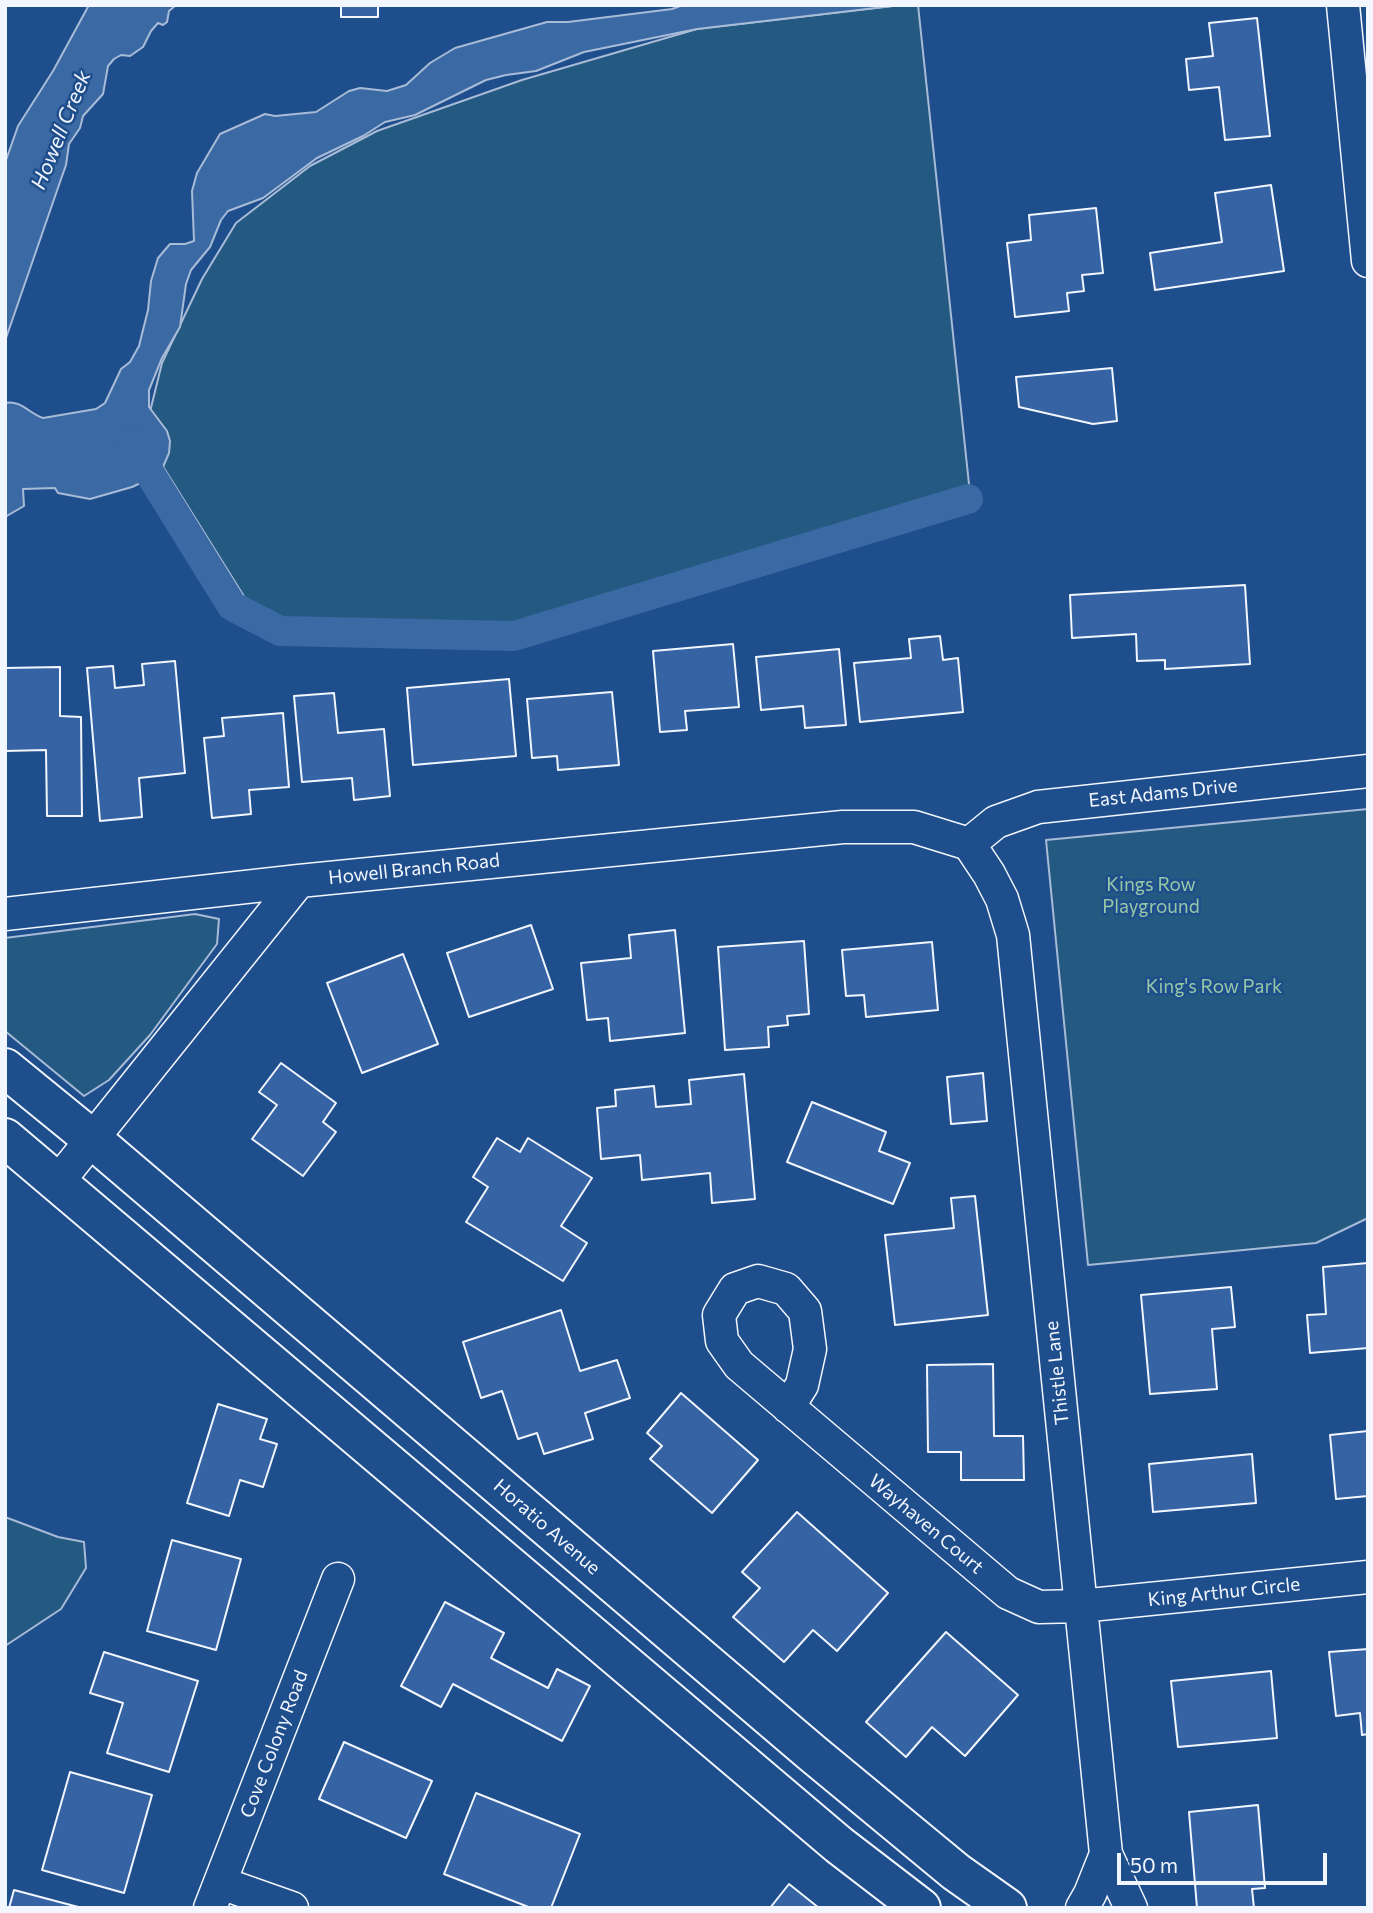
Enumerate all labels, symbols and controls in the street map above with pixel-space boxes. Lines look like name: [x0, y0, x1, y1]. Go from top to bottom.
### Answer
water label: Howell Creek: [26, 67, 96, 193]
street label: East Adams Drive: [1087, 774, 1239, 812]
street label: Howell Branch Road: [327, 849, 501, 889]
park label: Kings Row Playground: [1102, 874, 1200, 918]
park label: King's Row Park: [1146, 976, 1282, 998]
street label: Thistle Lane: [1040, 1320, 1074, 1426]
street label: Wayhaven Court: [864, 1469, 988, 1579]
street label: Horatio Avenue: [489, 1474, 605, 1580]
street label: King Arthur Circle: [1147, 1573, 1301, 1611]
street label: Cove Colony Road: [235, 1667, 313, 1821]
scale bar: [1121, 1840, 1331, 1884]
text: 50 m: [1130, 1852, 1178, 1877]

